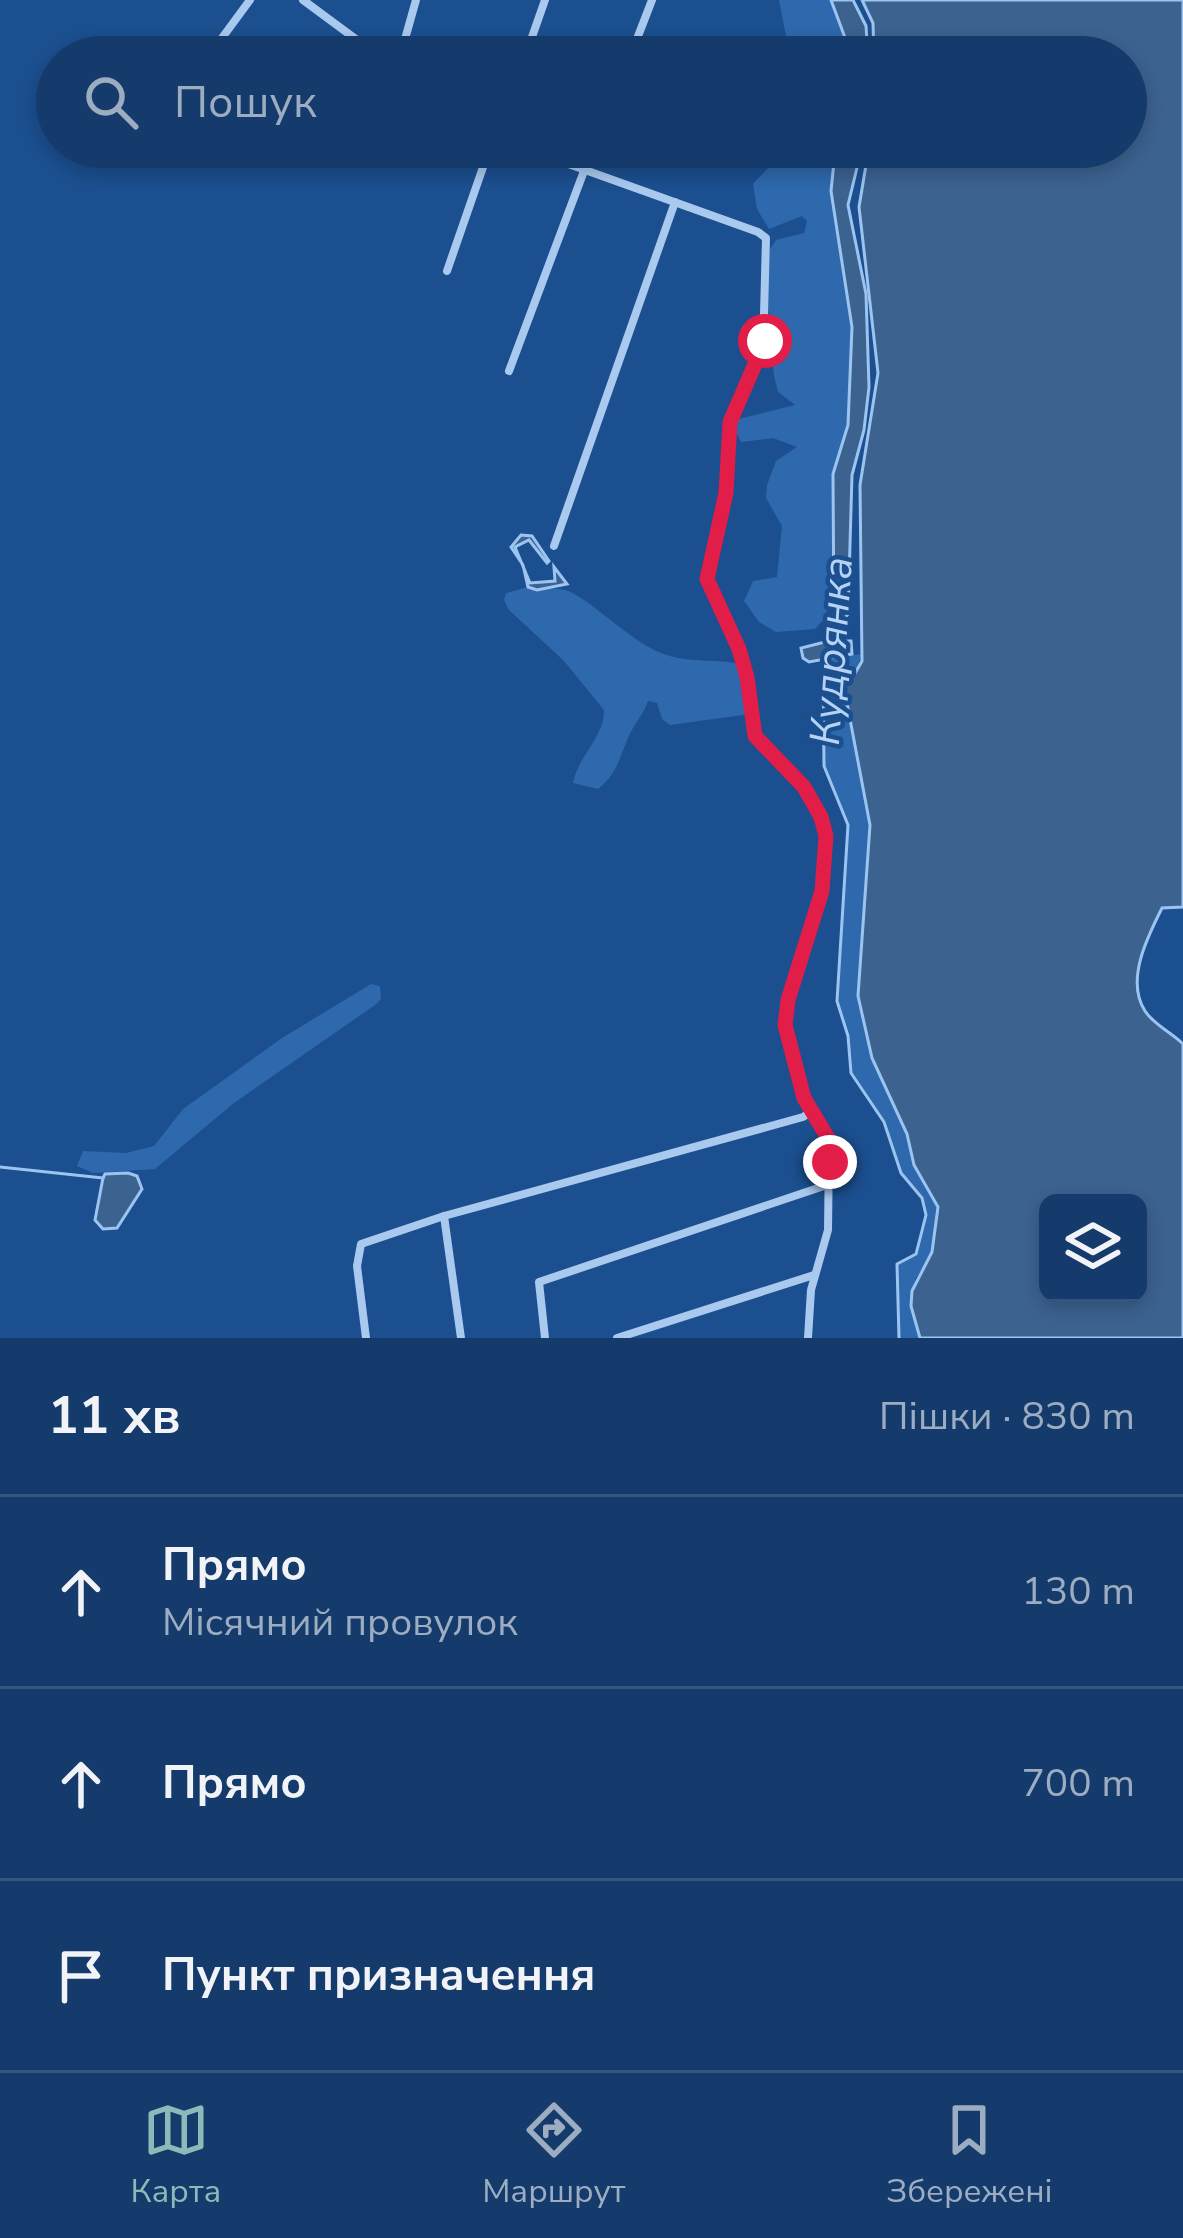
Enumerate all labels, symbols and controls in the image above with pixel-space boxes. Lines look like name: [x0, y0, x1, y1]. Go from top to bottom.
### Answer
search box: [36, 36, 1147, 168]
icon: search: [78, 69, 144, 135]
text: Пошук: [174, 72, 317, 133]
route start: [738, 314, 792, 368]
water label: Кудрянка: [797, 555, 867, 747]
route end: [803, 1135, 857, 1189]
map controls: [1039, 1194, 1147, 1302]
button: layers: [1039, 1194, 1147, 1302]
text: 11 хв: [48, 1381, 181, 1451]
text: Пішки · 830 m: [879, 1390, 1135, 1443]
text: Прямо: [162, 1535, 307, 1596]
icon: ahead: [48, 1559, 114, 1625]
text: 130 m: [1021, 1565, 1135, 1618]
text: Місячний провулок: [162, 1596, 518, 1649]
icon: ahead: [48, 1751, 114, 1817]
text: Прямо: [162, 1753, 307, 1814]
text: 700 m: [1021, 1757, 1135, 1810]
icon: arrive: [48, 1943, 114, 2009]
text: Пункт призначення: [162, 1945, 596, 2006]
tab: Карта: [130, 2097, 221, 2214]
tab: Маршрут: [482, 2097, 626, 2214]
tab: Збережені: [886, 2097, 1053, 2214]

